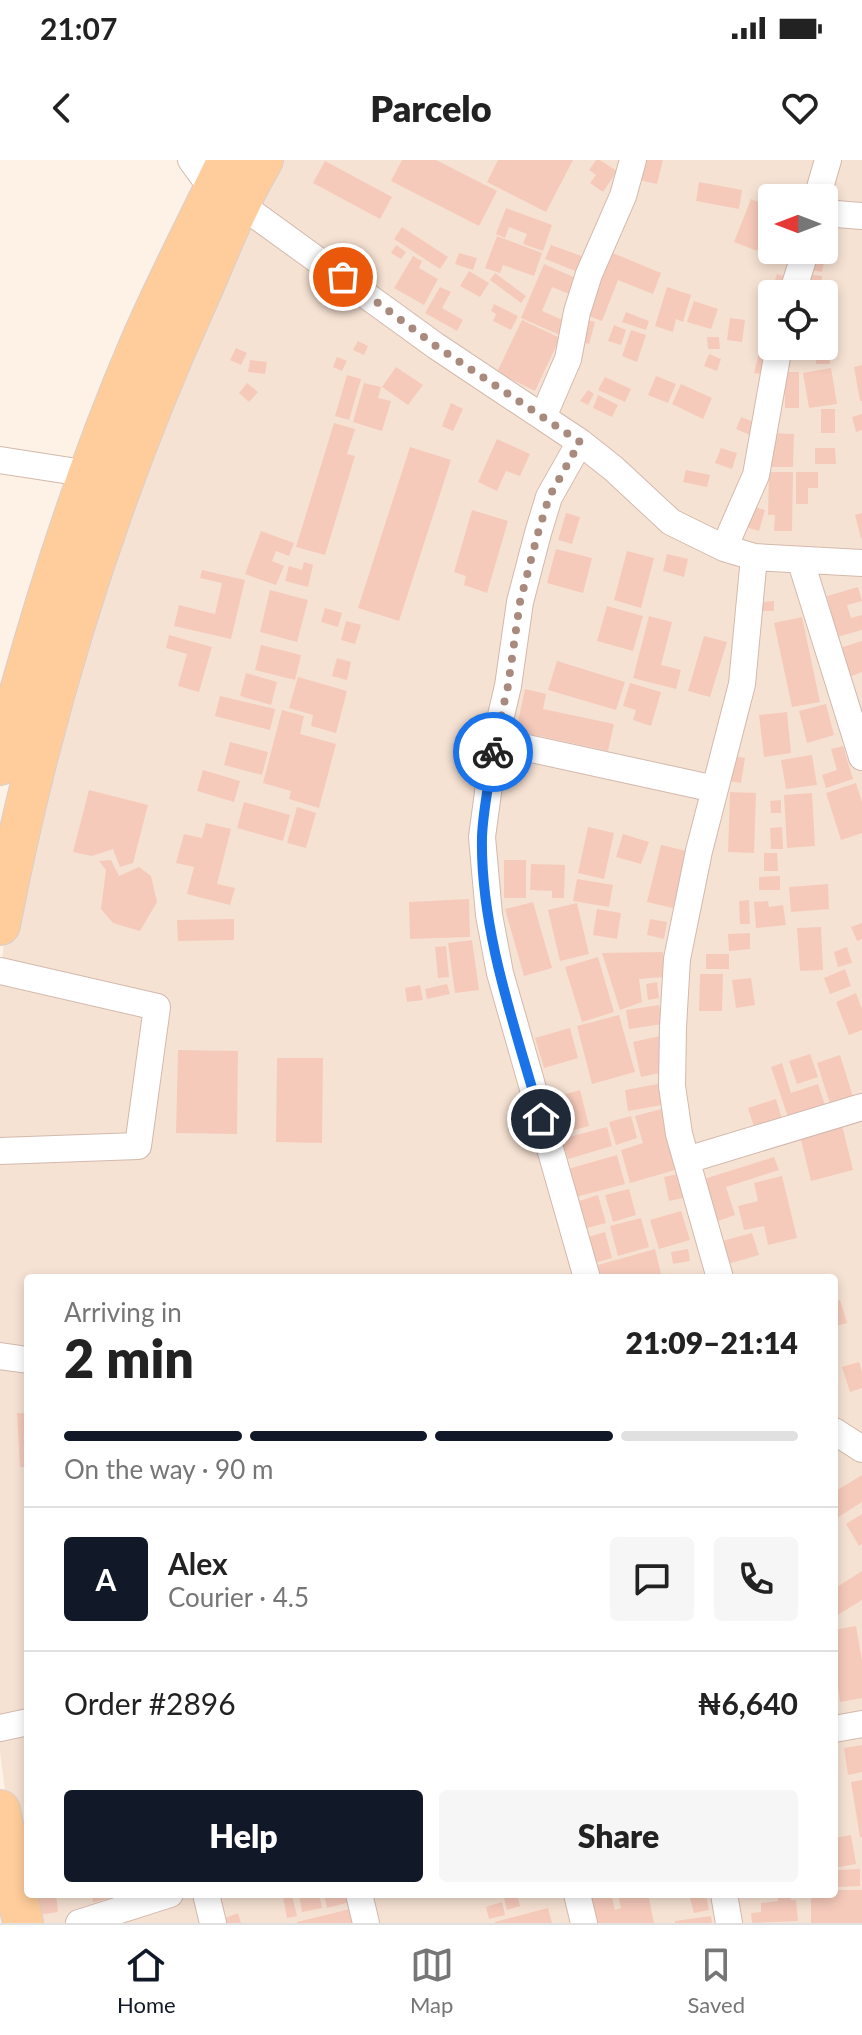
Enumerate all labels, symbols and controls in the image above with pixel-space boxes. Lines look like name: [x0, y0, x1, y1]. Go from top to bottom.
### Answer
text: 21:07: [40, 10, 117, 46]
icon: back: [40, 86, 84, 130]
text: Parcelo: [370, 86, 492, 130]
icon: heart: [778, 86, 822, 130]
north arrow: [758, 184, 838, 264]
map controls: [758, 184, 838, 360]
pin: [309, 243, 377, 311]
icon: bag: [321, 255, 365, 299]
button: locate: [758, 280, 838, 360]
courier: [453, 712, 533, 792]
icon: bike: [471, 730, 515, 774]
pin: [507, 1085, 575, 1153]
icon: home: [519, 1097, 563, 1141]
text: Arriving in: [64, 1296, 182, 1328]
text: 21:09–21:14: [625, 1324, 798, 1360]
text: 2 min: [64, 1327, 194, 1389]
text: On the way · 90 m: [64, 1453, 273, 1485]
button: chat: [610, 1537, 694, 1621]
button: phone: [714, 1537, 798, 1621]
text: Alex: [168, 1545, 228, 1581]
text: A: [96, 1561, 116, 1597]
text: Courier · 4.5: [168, 1581, 309, 1613]
text: Order #2896: [64, 1685, 236, 1721]
text: ₦6,640: [697, 1685, 798, 1721]
button: Help: [64, 1790, 423, 1882]
button: Share: [439, 1790, 798, 1882]
tab: Home: [117, 1943, 176, 2018]
tab: Map: [410, 1943, 454, 2018]
tab: Saved: [688, 1943, 745, 2018]

